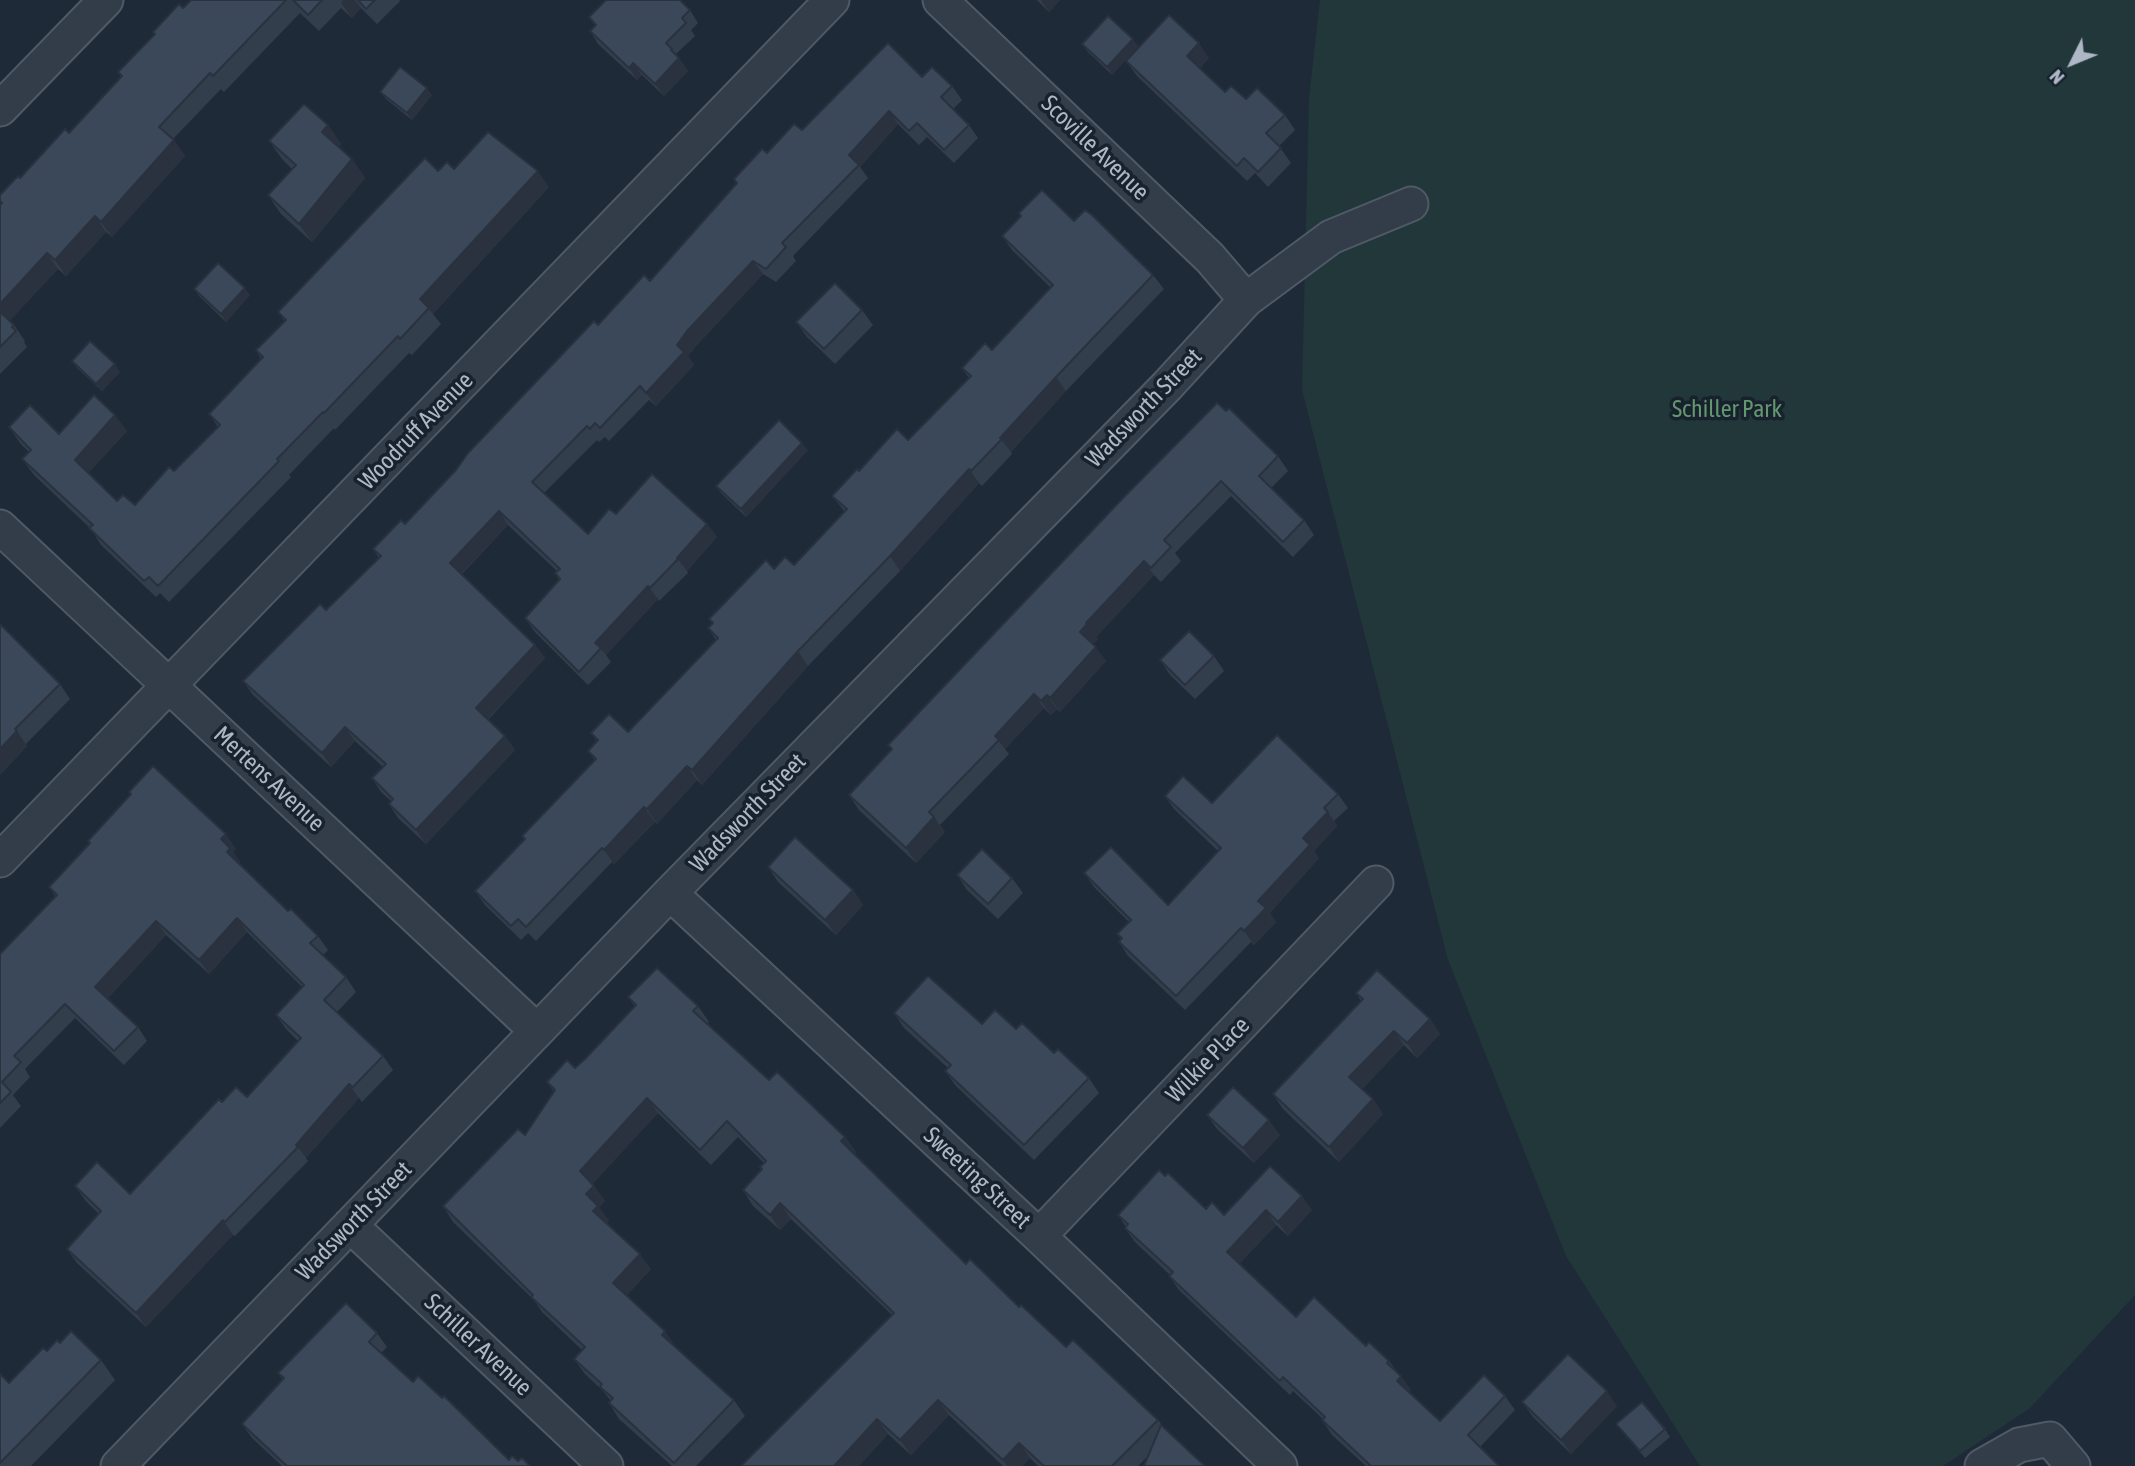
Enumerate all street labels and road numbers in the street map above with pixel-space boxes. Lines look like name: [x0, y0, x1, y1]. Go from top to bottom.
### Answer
street label: Scoville Avenue: [1035, 90, 1155, 206]
street label: Wadsworth Street: [1080, 342, 1208, 474]
street label: Woodruff Avenue: [353, 366, 479, 496]
street label: Mertens Avenue: [208, 720, 330, 838]
street label: Wadsworth Street: [684, 747, 812, 879]
street label: Wilkie Place: [1160, 1011, 1256, 1109]
street label: Sweeting Street: [917, 1121, 1037, 1235]
street label: Wadsworth Street: [290, 1155, 418, 1287]
street label: Schiller Avenue: [418, 1288, 538, 1402]

